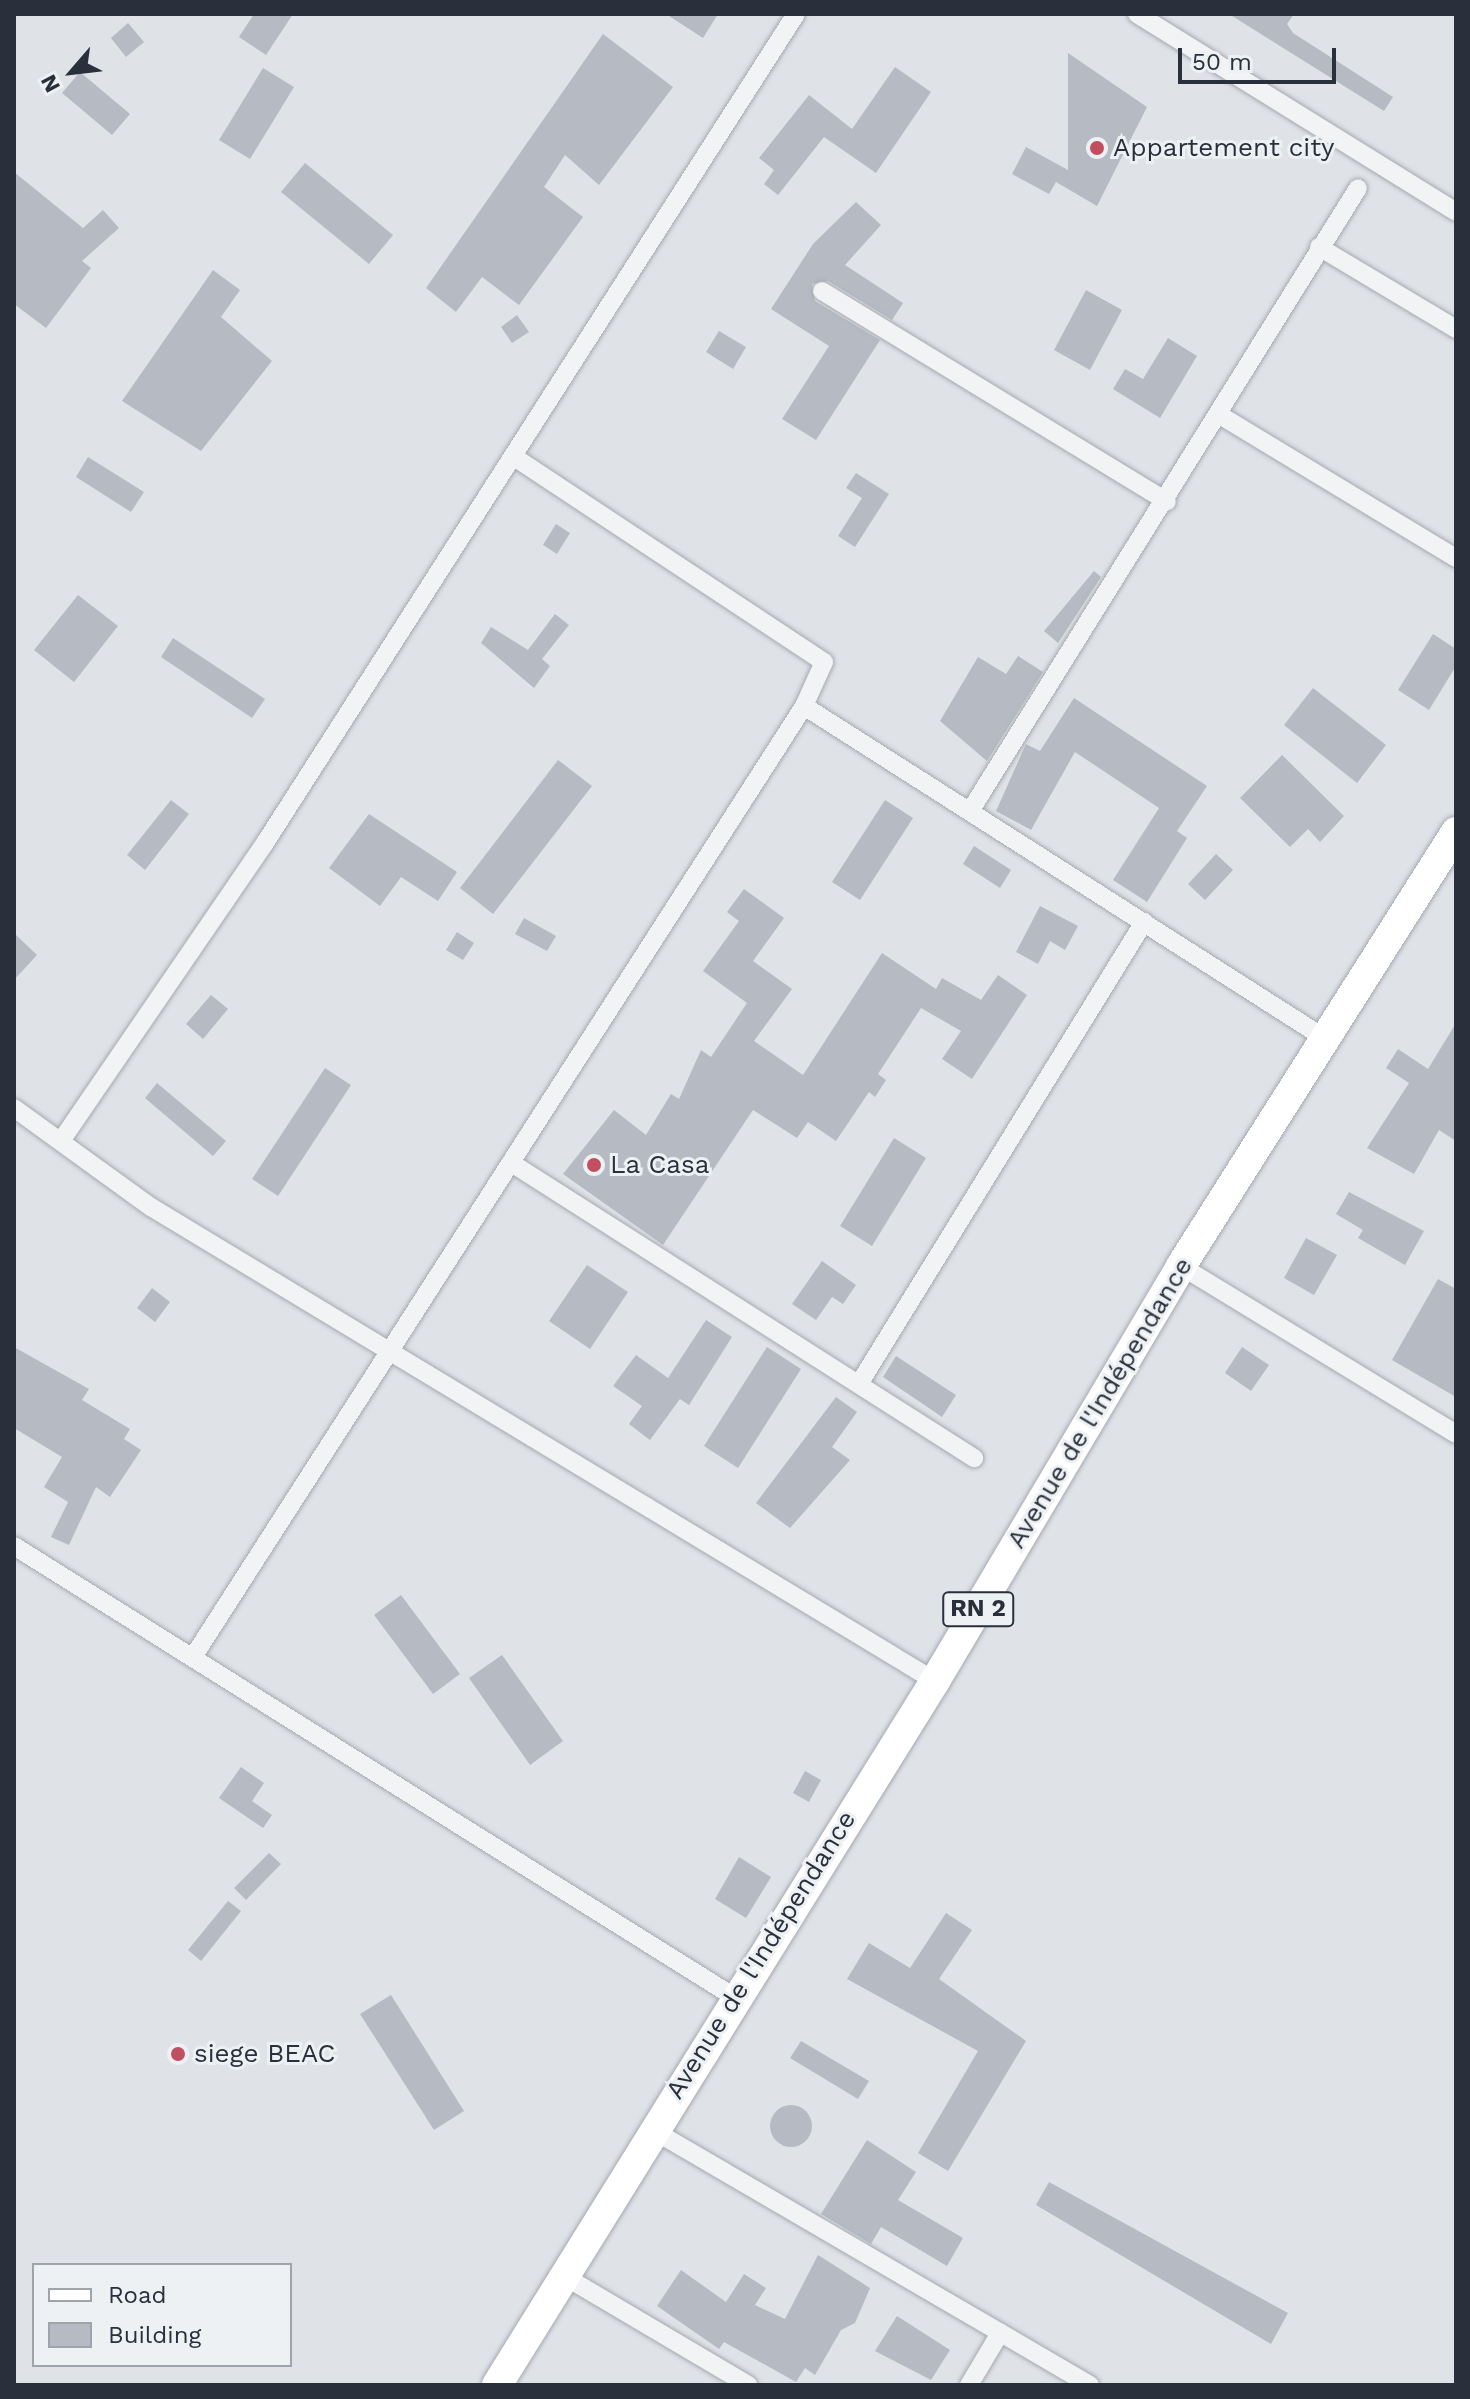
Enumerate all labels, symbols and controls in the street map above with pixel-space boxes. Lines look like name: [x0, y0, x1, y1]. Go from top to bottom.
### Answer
north arrow: [32, 32, 112, 112]
scale bar: [1182, 32, 1340, 82]
text: 50 m: [1192, 48, 1252, 76]
text: N: [36, 70, 65, 97]
place label: Appartement city: [1113, 132, 1334, 164]
marker: Appartement city: [1088, 139, 1106, 157]
place label: La Casa: [610, 1149, 710, 1181]
marker: La Casa: [585, 1156, 603, 1174]
street label: Avenue de l'Indépendance: [1001, 1252, 1199, 1554]
road number: RN 2: [942, 1589, 1014, 1629]
street label: Avenue de l'Indépendance: [659, 1805, 863, 2105]
place label: siege BEAC: [194, 2038, 335, 2070]
marker: siege BEAC: [169, 2045, 187, 2063]
legend: [32, 2263, 292, 2367]
text: Road: [108, 2281, 167, 2309]
text: Building: [108, 2321, 201, 2349]

